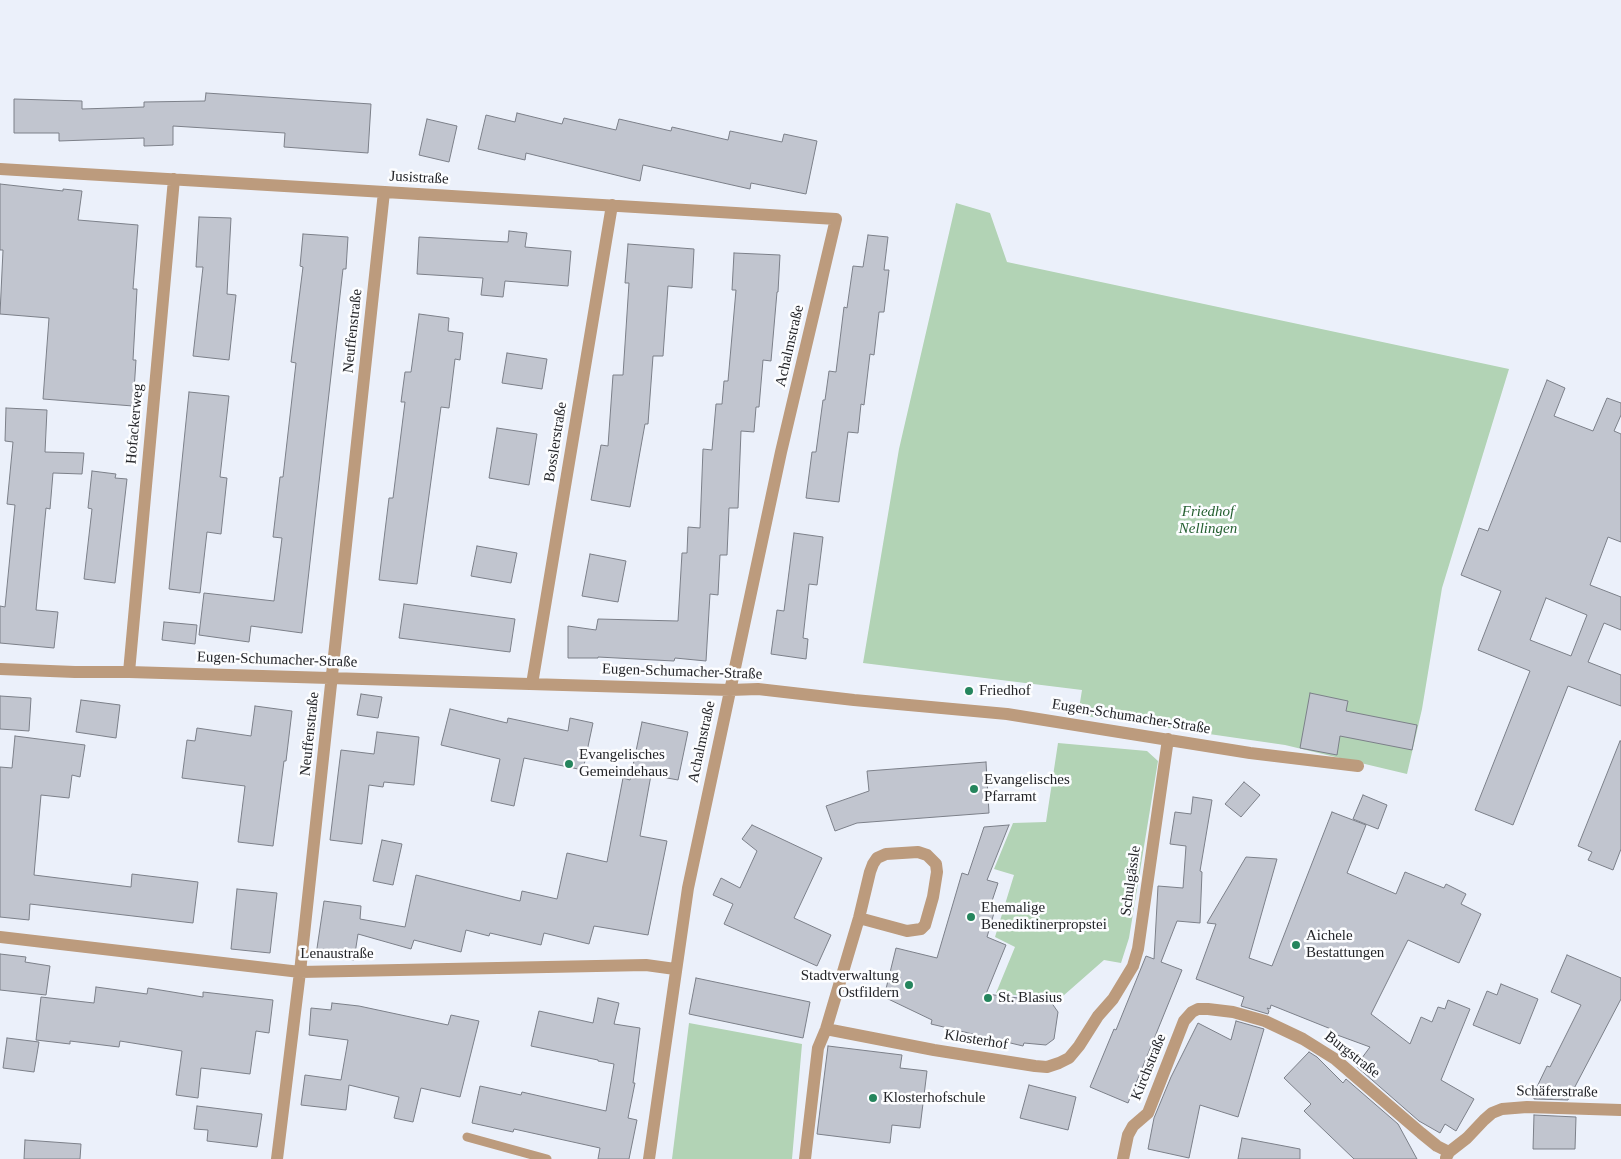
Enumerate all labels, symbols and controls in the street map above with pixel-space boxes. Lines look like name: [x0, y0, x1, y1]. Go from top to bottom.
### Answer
street label: Jusistraße: [389, 167, 449, 189]
street label: Neuffenstraße: [340, 288, 366, 374]
street label: Achalmstraße: [772, 303, 808, 389]
street label: Hofackerweg: [123, 383, 147, 465]
street label: Bosslerstraße: [541, 401, 571, 483]
park label: Friedhof Nellingen: [1179, 503, 1237, 538]
street label: Eugen-Schumacher-Straße: [197, 648, 357, 672]
street label: Eugen-Schumacher-Straße: [602, 660, 762, 684]
place label: Friedhof: [979, 682, 1031, 700]
marker: Friedhof: [963, 685, 975, 697]
street label: Neuffenstraße: [297, 691, 323, 777]
street label: Eugen-Schumacher-Straße: [1050, 696, 1212, 738]
street label: Achalmstraße: [685, 699, 719, 785]
place label: Evangelisches Gemeindehaus: [579, 746, 668, 781]
marker: Evangelisches Gemeindehaus: [563, 758, 575, 770]
place label: Evangelisches Pfarramt: [984, 771, 1070, 806]
marker: Evangelisches Pfarramt: [968, 783, 980, 795]
street label: Schulgässle: [1117, 845, 1145, 917]
place label: Ehemalige Benediktinerpropstei: [981, 899, 1107, 934]
marker: Ehemalige Benediktinerpropstei: [965, 911, 977, 923]
place label: Aichele Bestattungen: [1306, 927, 1384, 962]
marker: Aichele Bestattungen: [1290, 939, 1302, 951]
street label: Lenaustraße: [300, 945, 374, 963]
place label: Stadtverwaltung Ostfildern: [801, 967, 899, 1002]
marker: Stadtverwaltung Ostfildern: [903, 979, 915, 991]
place label: St. Blasius: [998, 989, 1062, 1007]
marker: St. Blasius: [982, 992, 994, 1004]
street label: Klosterhof: [943, 1026, 1009, 1054]
street label: Burgstraße: [1321, 1028, 1383, 1082]
street label: Kirchstraße: [1128, 1031, 1170, 1103]
street label: Schäferstraße: [1516, 1082, 1598, 1102]
place label: Klosterhofschule: [883, 1089, 985, 1107]
marker: Klosterhofschule: [867, 1092, 879, 1104]

